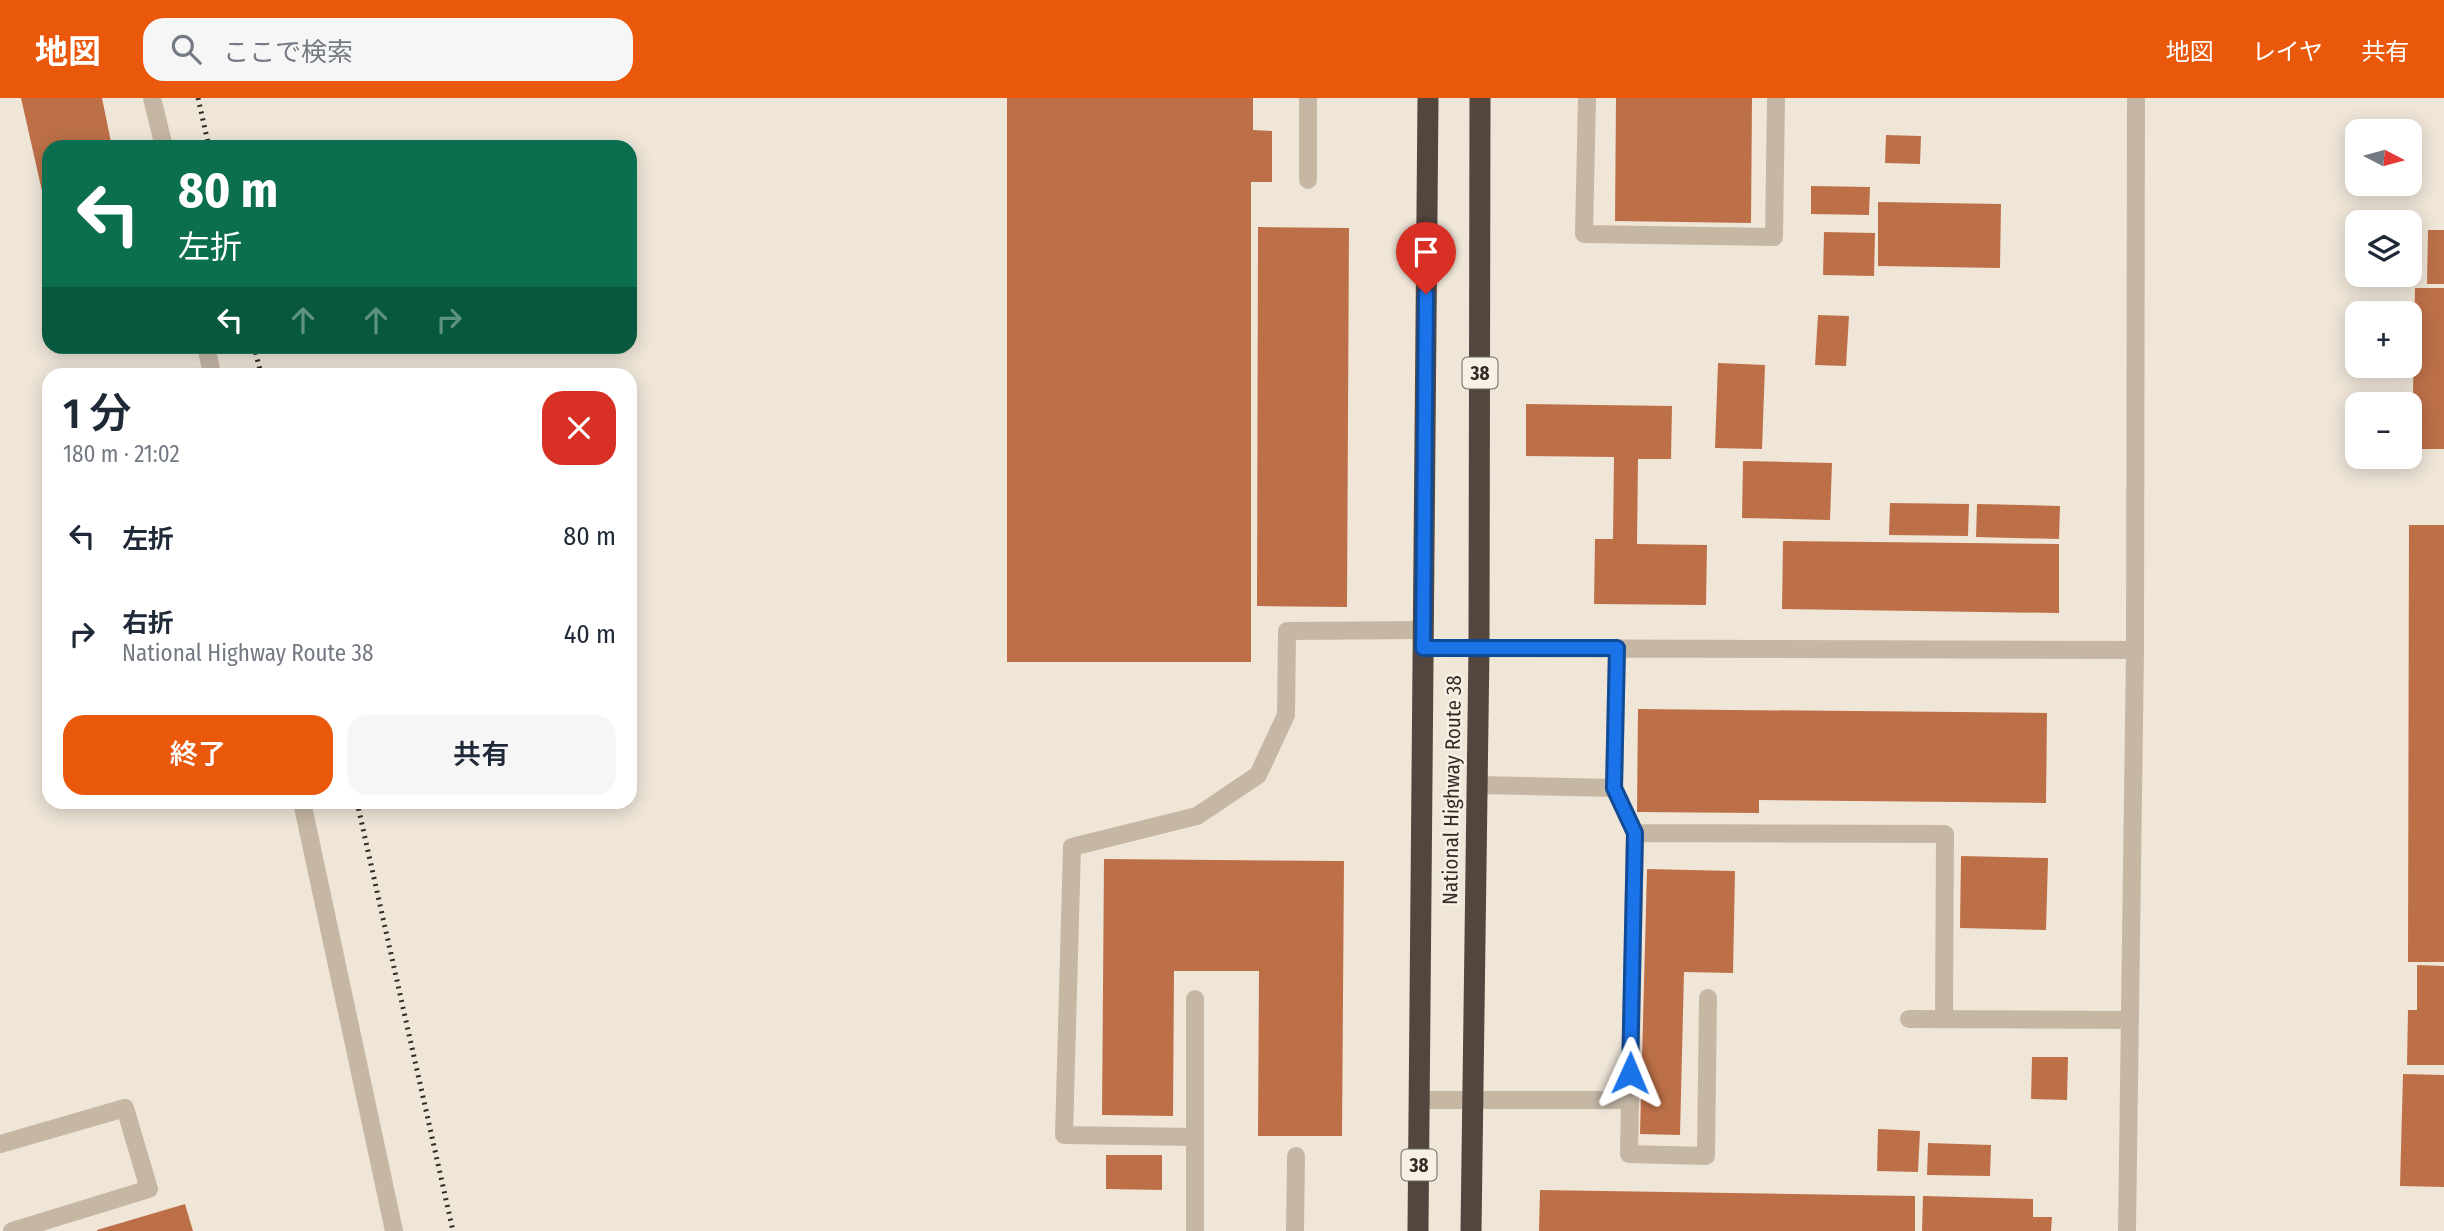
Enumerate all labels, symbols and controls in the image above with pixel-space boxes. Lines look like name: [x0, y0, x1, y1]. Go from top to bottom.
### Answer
search box: [143, 18, 633, 81]
icon: search: [167, 30, 205, 68]
text: 地図: [35, 32, 101, 72]
text: ここで検索: [223, 37, 353, 68]
text: 地図: [2166, 38, 2214, 66]
text: レイヤ: [2252, 38, 2323, 66]
text: 共有: [2361, 38, 2409, 66]
north arrow: [2345, 119, 2422, 196]
map controls: [2345, 119, 2422, 469]
text: 80 m: [178, 161, 278, 220]
icon: left: [63, 168, 154, 259]
button: layers: [2345, 210, 2422, 287]
pin: [1396, 222, 1456, 294]
text: 左折: [178, 228, 242, 266]
icon: arrive: [1407, 233, 1445, 271]
icon: left: [211, 301, 249, 339]
icon: ahead: [284, 301, 322, 339]
icon: ahead: [357, 301, 395, 339]
icon: right: [430, 301, 468, 339]
button: +: [2345, 301, 2422, 378]
road number: 38: [1462, 358, 1498, 388]
text: 1 分: [63, 389, 132, 439]
button: close: [542, 391, 616, 465]
button: −: [2345, 392, 2422, 469]
text: 180 m · 21:02: [63, 440, 180, 468]
icon: left: [63, 517, 101, 555]
text: 80 m: [563, 521, 616, 552]
text: 左折: [122, 524, 174, 555]
text: 右折: [122, 608, 174, 639]
icon: right: [63, 615, 101, 653]
text: 40 m: [564, 619, 616, 650]
text: National Highway Route 38: [122, 639, 373, 667]
street label: National Highway Route 38: [1437, 675, 1467, 905]
button: 終了: [63, 715, 333, 795]
button: 共有: [347, 715, 616, 795]
position arrow: [1593, 1036, 1667, 1110]
road number: 38: [1402, 1149, 1436, 1180]

